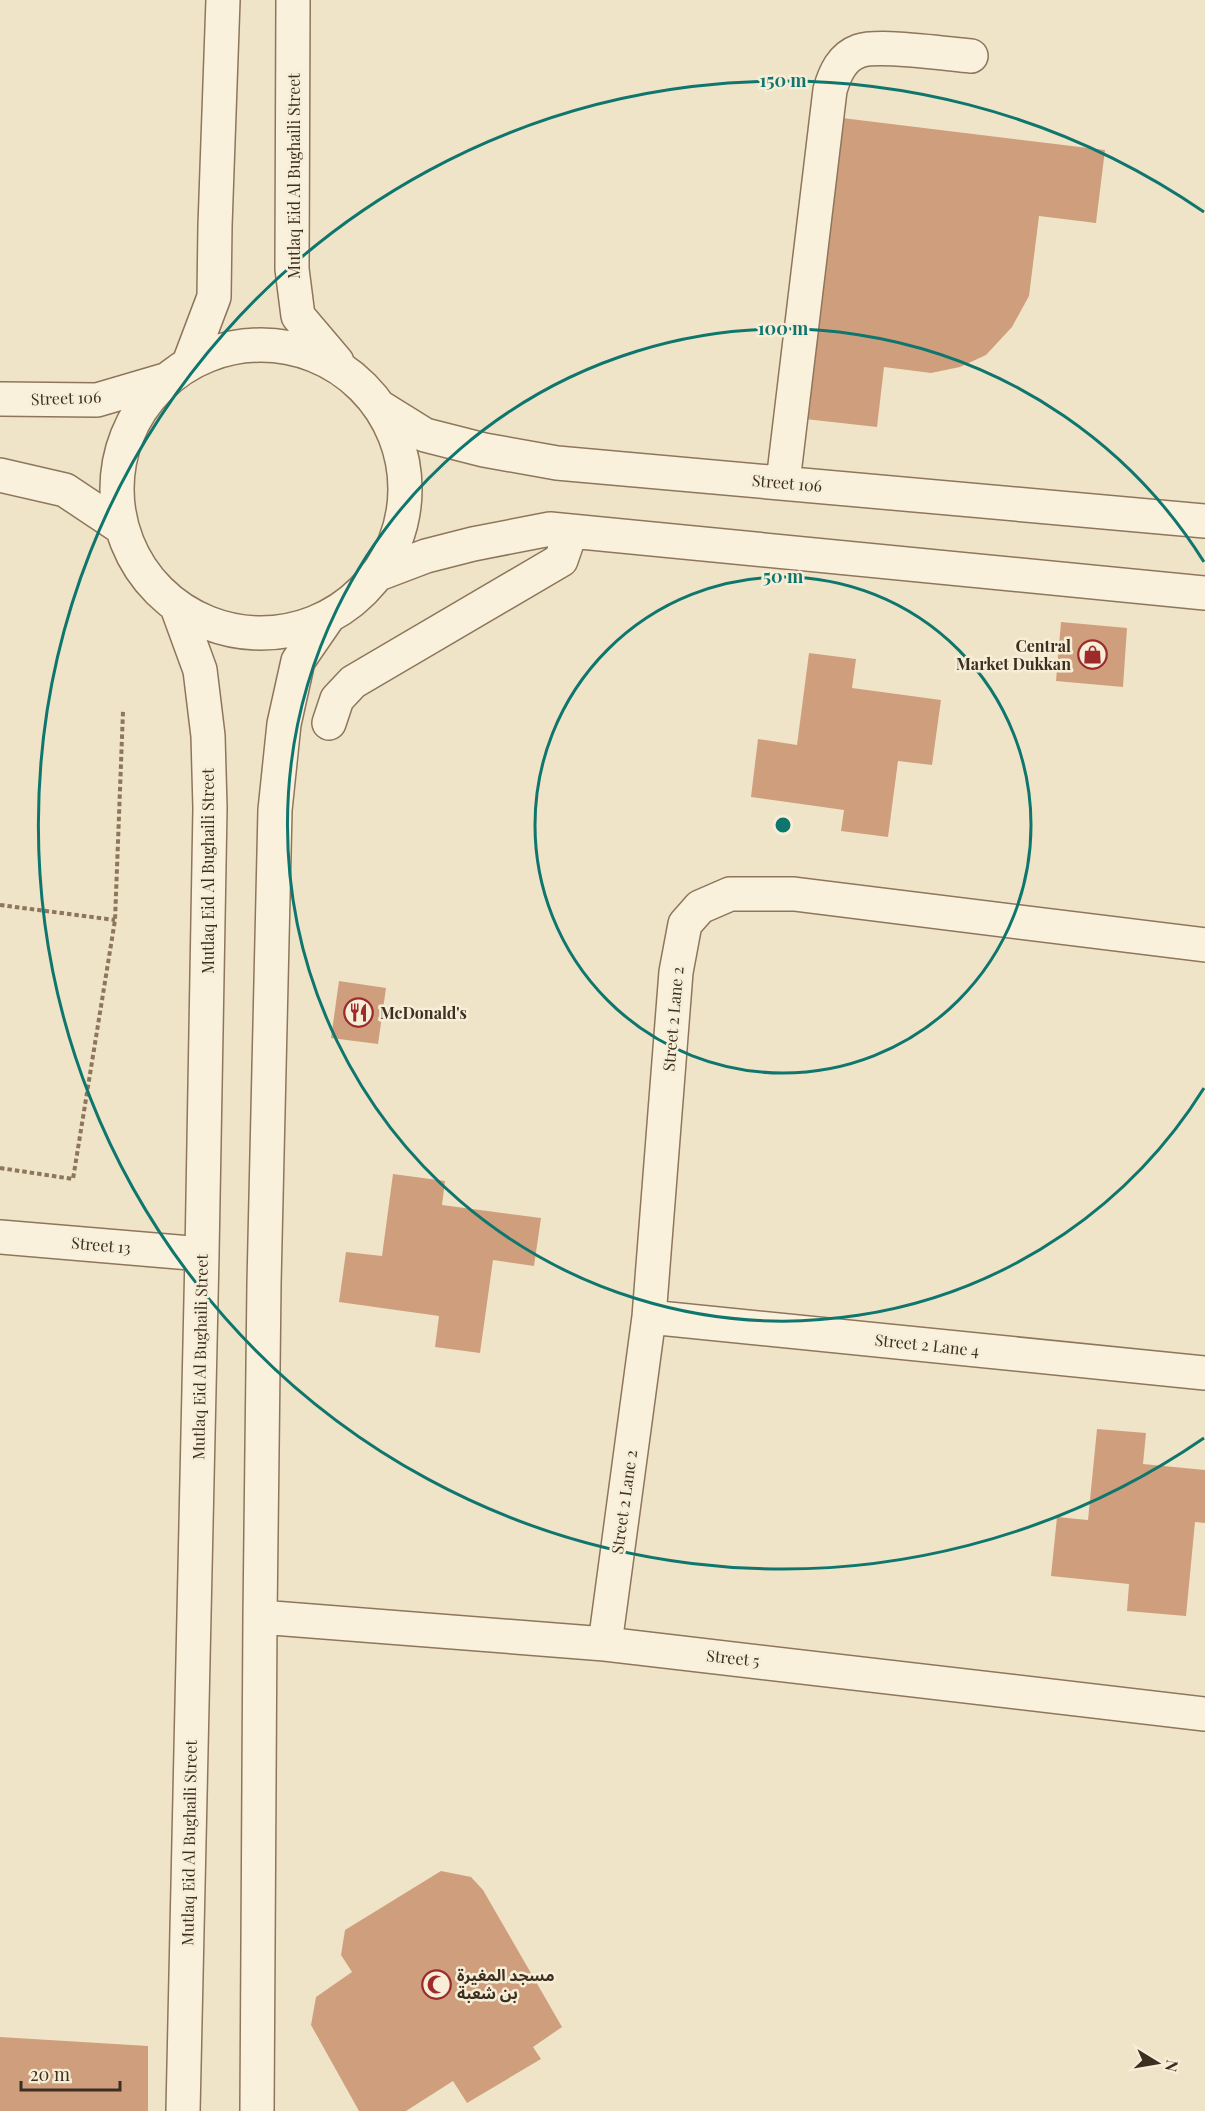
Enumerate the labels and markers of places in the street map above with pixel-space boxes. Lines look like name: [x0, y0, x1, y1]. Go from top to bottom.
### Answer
place label: Central Market Dukkan: [956, 635, 1071, 674]
shop icon: Central Market Dukkan: [1076, 639, 1108, 671]
centre of rings: [773, 815, 793, 835]
restaurant icon: McDonald's: [343, 997, 375, 1029]
place label: McDonald's: [380, 1002, 467, 1023]
place label: مسجد المغيرة بن شعبة: [457, 1964, 555, 2003]
mosque icon: مسجد المغيرة بن شعبة: [420, 1968, 452, 2000]

